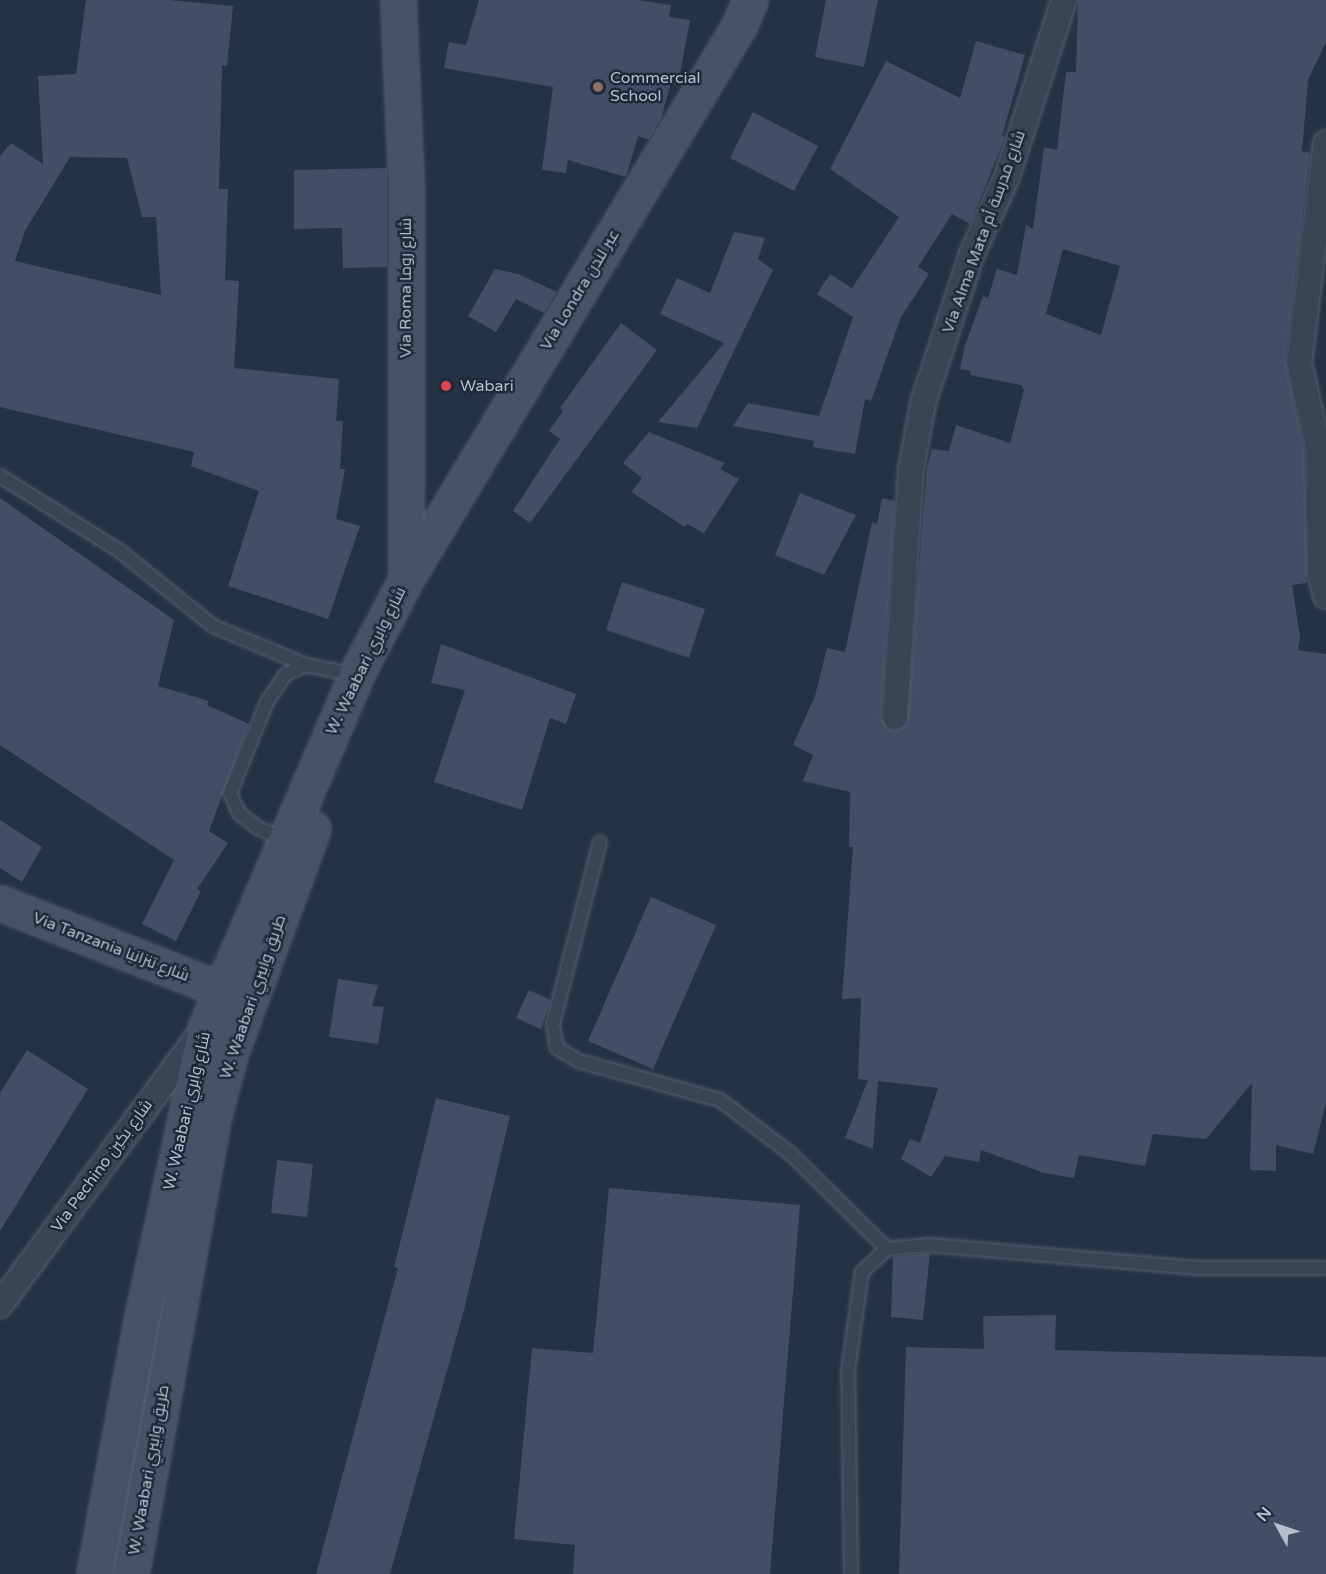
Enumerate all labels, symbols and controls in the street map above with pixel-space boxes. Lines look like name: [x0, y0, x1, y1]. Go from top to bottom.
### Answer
place label: Commercial School: [610, 68, 700, 106]
marker: Commercial School: [591, 80, 605, 94]
street label: Via Alma Mata شارع مدرسة أم: [938, 128, 1030, 336]
street label: Via Roma شارع روما: [396, 218, 416, 358]
street label: Vía Londra عبر لندن: [536, 226, 624, 354]
place label: Wabari: [460, 376, 514, 396]
marker: Wabari: [437, 377, 455, 395]
street label: W. Waabari شارع وابري: [322, 584, 410, 738]
street label: Via Tanzania شارع تنزانيا: [30, 908, 192, 986]
street label: W. Waabari طريق وابيري: [216, 912, 290, 1082]
street label: W. Waabari شارع وابري: [159, 1030, 215, 1192]
street label: Via Pechino شارع بكين: [47, 1096, 157, 1236]
street label: W. Waabari طريق وابيري: [125, 1383, 173, 1557]
north arrow: [1248, 1496, 1308, 1556]
text: N: [1252, 1503, 1276, 1526]

